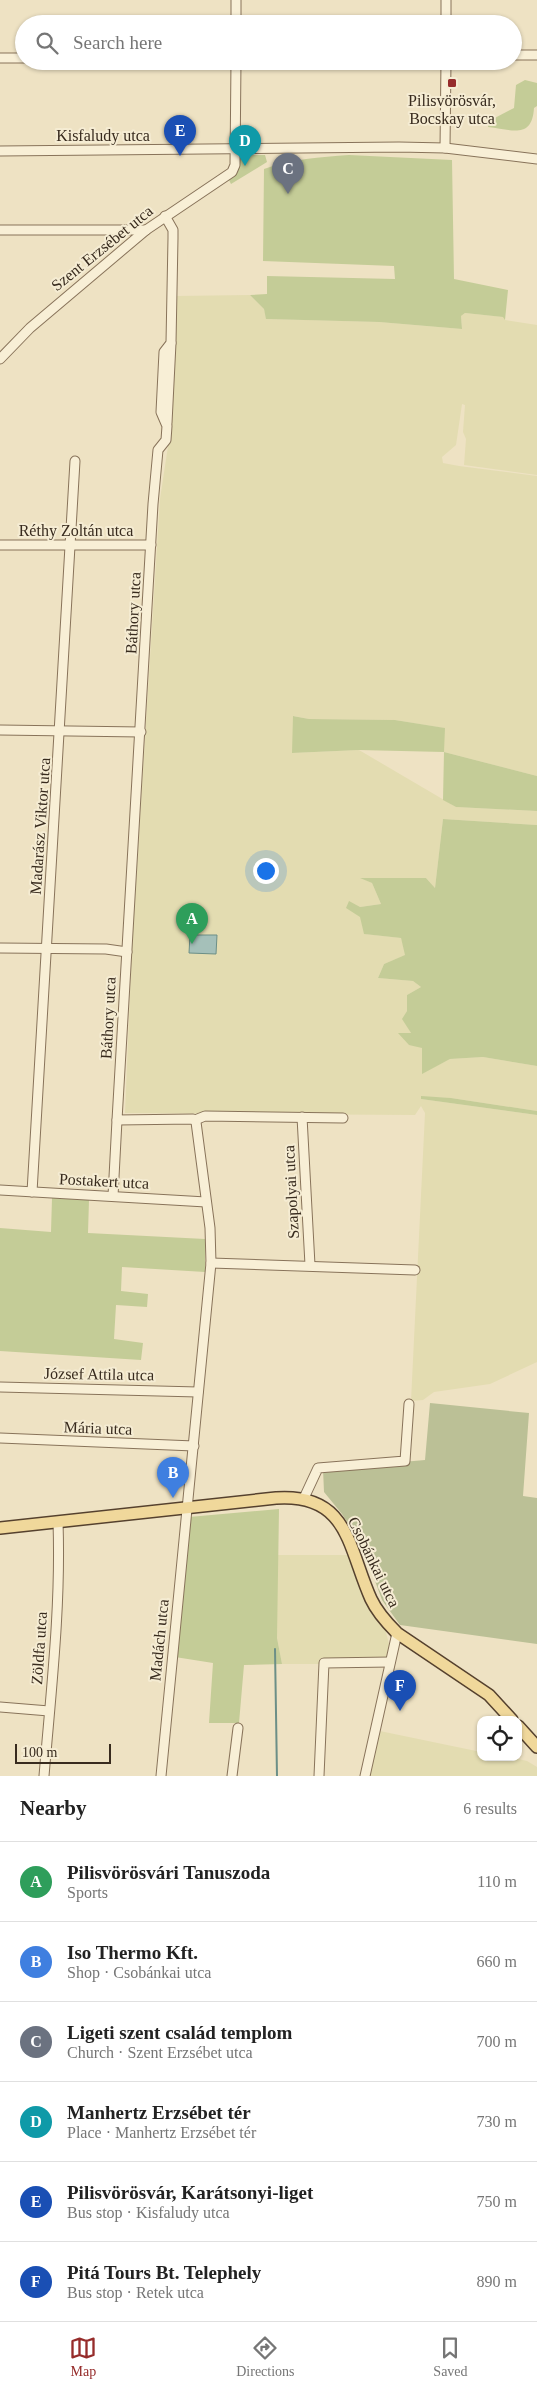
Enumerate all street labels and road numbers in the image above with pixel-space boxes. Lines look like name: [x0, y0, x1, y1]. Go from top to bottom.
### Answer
street label: Kisfaludy utca: [56, 127, 150, 145]
street label: Szent Erzsébet utca: [48, 202, 156, 294]
street label: Réthy Zoltán utca: [19, 522, 133, 540]
street label: Báthory utca: [122, 572, 145, 655]
street label: Madarász Viktor utca: [27, 757, 53, 895]
street label: Báthory utca: [97, 977, 120, 1060]
street label: Szapolyai utca: [280, 1145, 303, 1239]
street label: Postakert utca: [59, 1170, 149, 1192]
street label: József Attila utca: [44, 1365, 154, 1383]
street label: Mária utca: [63, 1418, 133, 1438]
street label: Csobánkai utca: [345, 1514, 403, 1610]
street label: Madách utca: [146, 1598, 172, 1682]
street label: Zöldfa utca: [28, 1611, 50, 1685]

